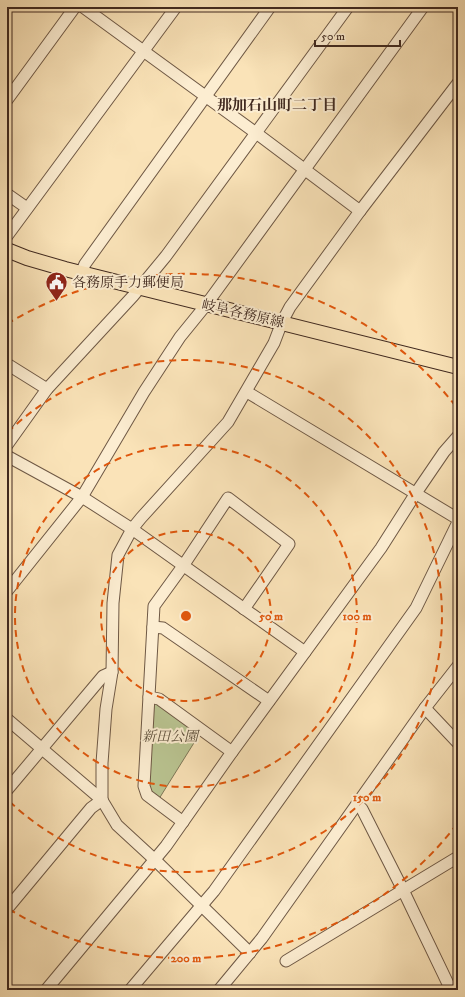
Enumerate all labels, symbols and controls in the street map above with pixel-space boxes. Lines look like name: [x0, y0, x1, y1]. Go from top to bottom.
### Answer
scale bar: [315, 22, 400, 48]
text: 50 m: [321, 29, 345, 44]
district label: 那加石山町二丁目: [217, 96, 337, 115]
public building icon: 各務原手力郵便局: [44, 269, 70, 302]
place label: 各務原手力郵便局: [72, 274, 184, 292]
street label: 岐阜各務原線: [200, 296, 286, 332]
centre of rings: [179, 609, 193, 623]
text: 50 m: [258, 609, 283, 624]
text: 100 m: [343, 609, 371, 624]
park label: 新田公園: [142, 728, 200, 746]
text: 150 m: [353, 790, 381, 805]
text: 200 m: [171, 951, 201, 966]

